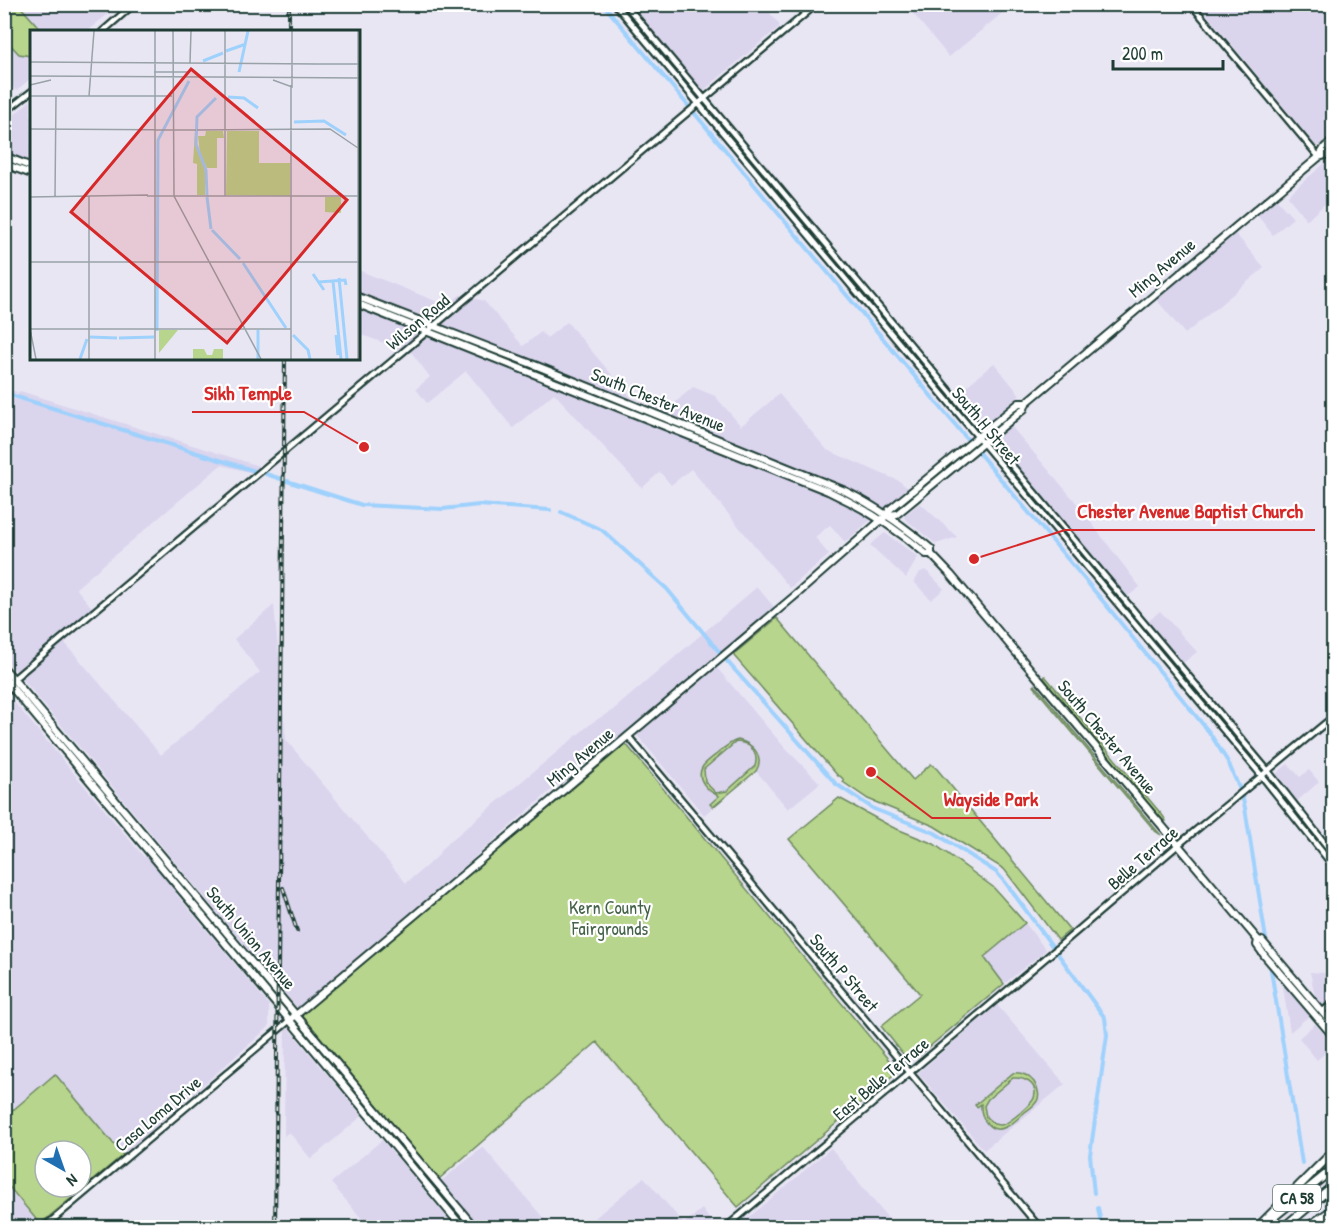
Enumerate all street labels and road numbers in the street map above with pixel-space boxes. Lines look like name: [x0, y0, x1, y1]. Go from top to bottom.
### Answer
street label: Ming Avenue: [1123, 232, 1201, 303]
street label: Wilson Road: [381, 288, 455, 356]
street label: South Chester Avenue: [588, 361, 729, 438]
street label: South H Street: [946, 381, 1027, 471]
street label: South Chester Avenue: [1052, 674, 1163, 799]
street label: Ming Avenue: [541, 721, 619, 792]
street label: Belle Terrace: [1102, 820, 1183, 895]
street label: South Union Avenue: [201, 881, 302, 995]
street label: South P Street: [804, 928, 885, 1018]
street label: East Belle Terrace: [827, 1031, 934, 1126]
street label: Casa Loma Drive: [109, 1070, 206, 1157]
road number: CA 58: [1273, 1185, 1321, 1211]

